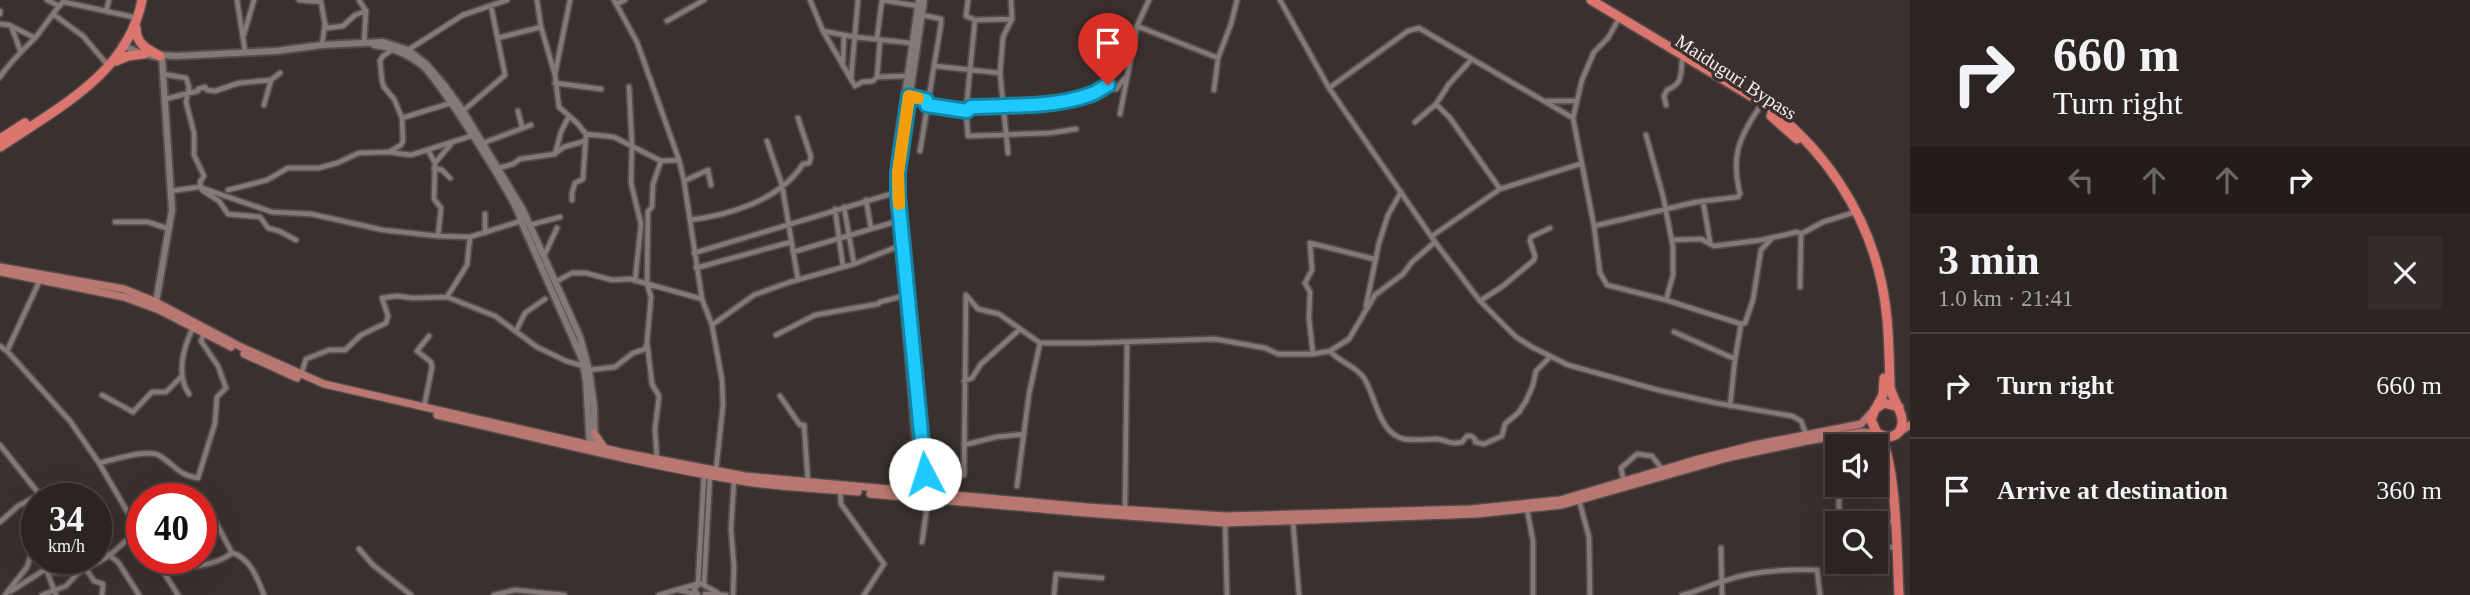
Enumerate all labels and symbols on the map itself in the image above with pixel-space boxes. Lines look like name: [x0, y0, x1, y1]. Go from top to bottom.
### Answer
pin: [1078, 13, 1138, 85]
street label: Maiduguri Bypass: [1672, 30, 1800, 124]
position arrow: [888, 437, 962, 511]
speed limit sign: 40: [126, 483, 217, 574]

